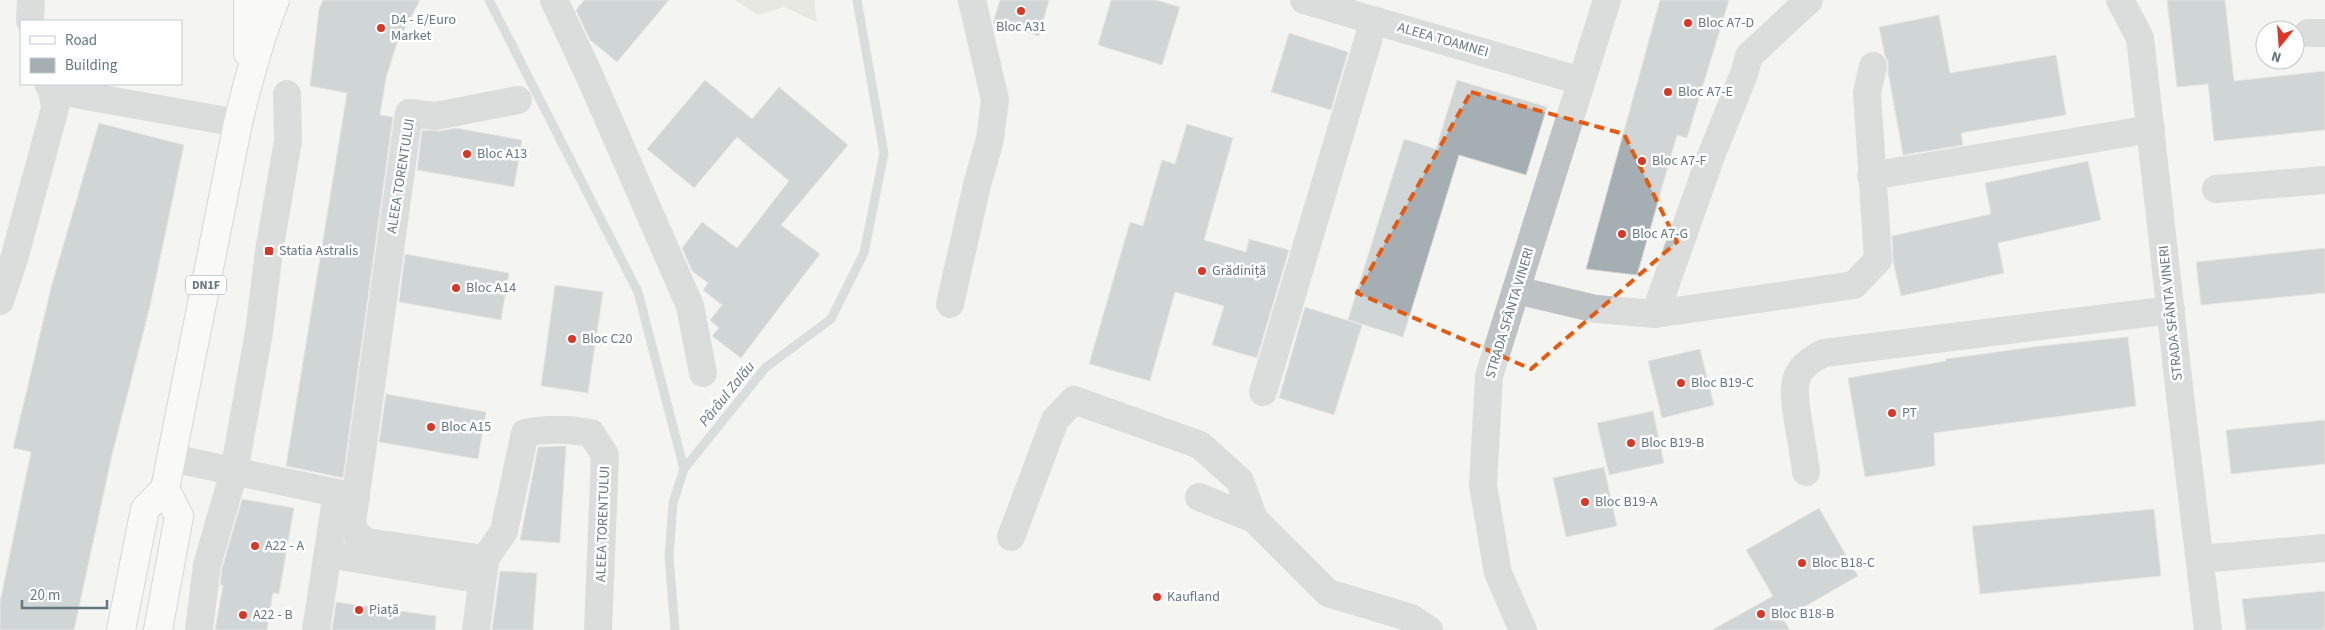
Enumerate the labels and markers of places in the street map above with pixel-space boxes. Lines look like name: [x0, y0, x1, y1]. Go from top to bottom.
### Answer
marker: Bloc A31: [1015, 5, 1027, 17]
place label: D4 - E/Euro Market: [391, 10, 456, 46]
place label: Bloc A7-D: [1698, 13, 1754, 33]
place label: Bloc A31: [996, 17, 1046, 37]
marker: Bloc A7-D: [1682, 17, 1694, 29]
marker: D4 - E/Euro Market: [375, 22, 387, 34]
place label: Bloc A7-E: [1678, 82, 1733, 102]
marker: Bloc A7-E: [1662, 86, 1674, 98]
place label: Bloc A13: [477, 144, 527, 164]
marker: Bloc A13: [461, 148, 473, 160]
place label: Bloc A7-F: [1652, 151, 1706, 171]
marker: Bloc A7-F: [1636, 155, 1648, 167]
place label: Bloc A7-G: [1632, 224, 1688, 244]
marker: Bloc A7-G: [1616, 228, 1628, 240]
place label: Statia Astralis: [279, 241, 358, 261]
marker: Statia Astralis: [263, 245, 275, 257]
place label: Grădiniță: [1212, 261, 1266, 281]
marker: Grădiniță: [1196, 265, 1208, 277]
place label: Bloc A14: [466, 278, 516, 298]
marker: Bloc A14: [450, 282, 462, 294]
place label: Bloc C20: [582, 329, 633, 349]
marker: Bloc C20: [566, 333, 578, 345]
place label: Bloc B19-C: [1691, 373, 1754, 393]
marker: Bloc B19-C: [1675, 377, 1687, 389]
place label: PT: [1902, 403, 1918, 423]
marker: PT: [1886, 407, 1898, 419]
place label: Bloc A15: [441, 417, 491, 437]
marker: Bloc A15: [425, 421, 437, 433]
place label: Bloc B19-B: [1641, 433, 1704, 453]
marker: Bloc B19-B: [1625, 437, 1637, 449]
place label: Bloc B19-A: [1595, 492, 1658, 512]
marker: Bloc B19-A: [1579, 496, 1591, 508]
place label: A22 - A: [265, 536, 304, 556]
marker: A22 - A: [249, 540, 261, 552]
place label: Bloc B18-C: [1812, 553, 1875, 573]
marker: Bloc B18-C: [1796, 557, 1808, 569]
place label: Kaufland: [1167, 587, 1220, 607]
marker: Kaufland: [1151, 591, 1163, 603]
place label: Piață: [369, 600, 399, 620]
marker: Piață: [353, 604, 365, 616]
place label: Bloc B18-B: [1771, 604, 1834, 624]
place label: A22 - B: [253, 605, 293, 625]
marker: Bloc B18-B: [1755, 608, 1767, 620]
marker: A22 - B: [237, 609, 249, 621]

